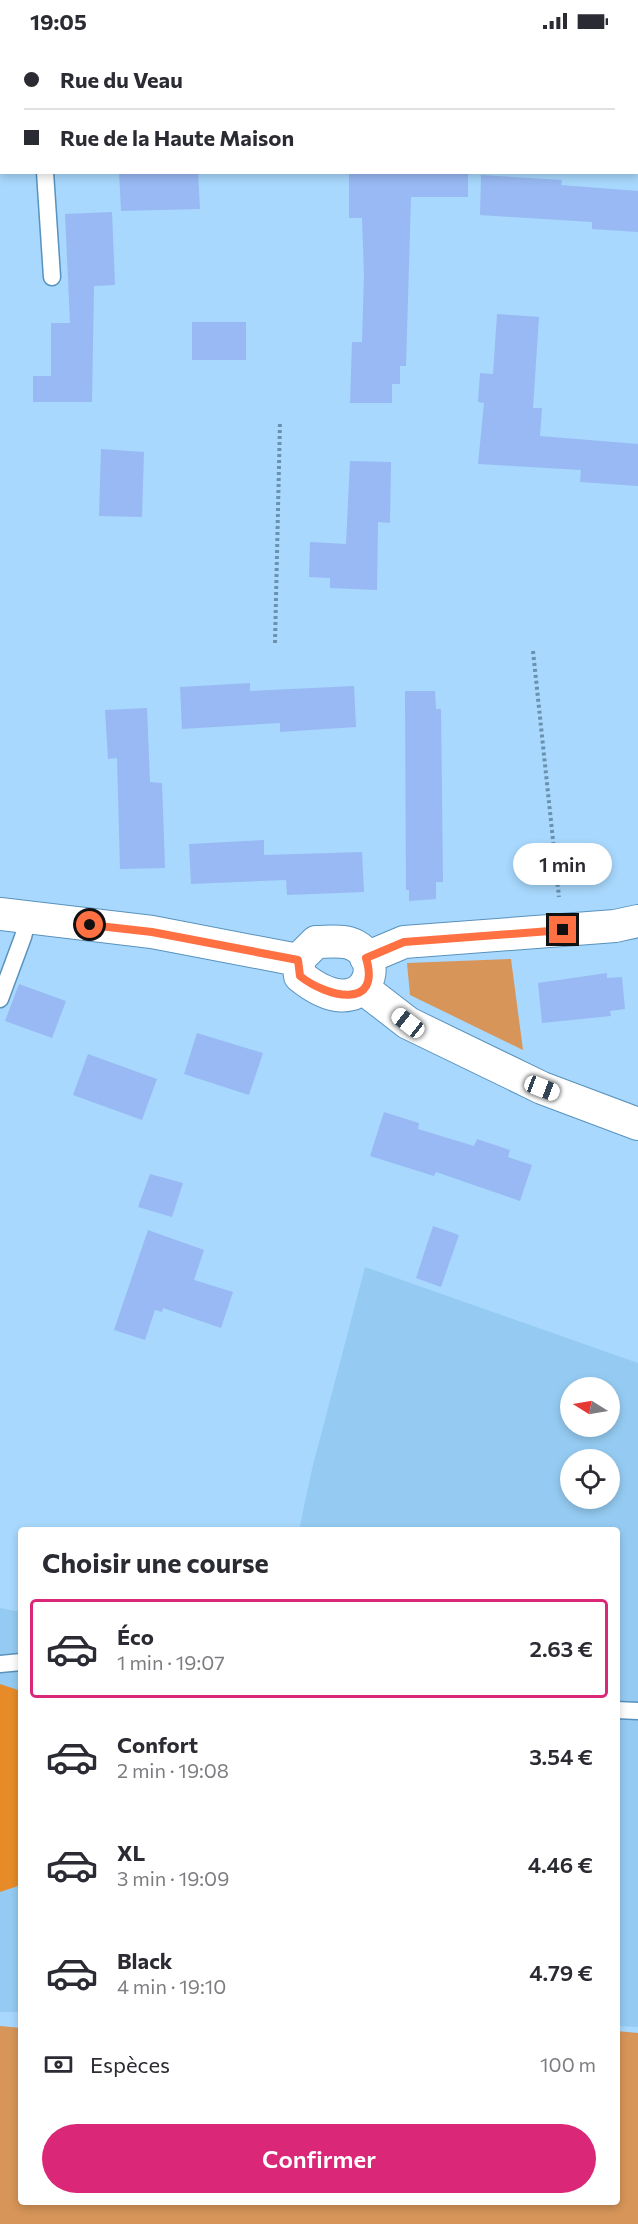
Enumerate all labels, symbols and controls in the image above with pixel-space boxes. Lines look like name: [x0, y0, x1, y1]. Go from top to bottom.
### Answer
text: 19:05: [30, 8, 87, 35]
text: Rue du Veau: [60, 66, 183, 93]
text: Rue de la Haute Maison: [60, 124, 294, 151]
callout: 1 min: [514, 843, 612, 885]
text: 1 min: [539, 852, 586, 876]
route start: [76, 911, 103, 938]
route end: [549, 916, 576, 943]
car: [388, 1005, 428, 1041]
car: [522, 1073, 562, 1103]
north arrow: [560, 1377, 620, 1437]
map controls: [560, 1377, 620, 1509]
button: locate: [560, 1449, 620, 1509]
text: Choisir une course: [42, 1546, 269, 1579]
icon: car: [45, 1622, 99, 1676]
text: Éco: [117, 1623, 154, 1650]
text: 2.63 €: [530, 1635, 593, 1662]
text: 1 min · 19:07: [117, 1650, 225, 1674]
icon: car: [45, 1730, 99, 1784]
text: Confort: [117, 1731, 198, 1758]
text: 3.54 €: [529, 1743, 593, 1770]
text: 2 min · 19:08: [117, 1758, 229, 1782]
icon: car: [45, 1838, 99, 1892]
text: XL: [117, 1839, 145, 1866]
text: 4.46 €: [528, 1851, 593, 1878]
text: 3 min · 19:09: [117, 1866, 229, 1890]
icon: car: [45, 1946, 99, 2000]
text: Black: [117, 1947, 172, 1974]
text: 4.79 €: [529, 1959, 593, 1986]
text: 4 min · 19:10: [117, 1974, 226, 1998]
icon: cash: [42, 2048, 75, 2081]
text: Espèces: [90, 2051, 170, 2078]
text: 100 m: [540, 2052, 596, 2076]
button: Confirmer: [42, 2124, 596, 2193]

